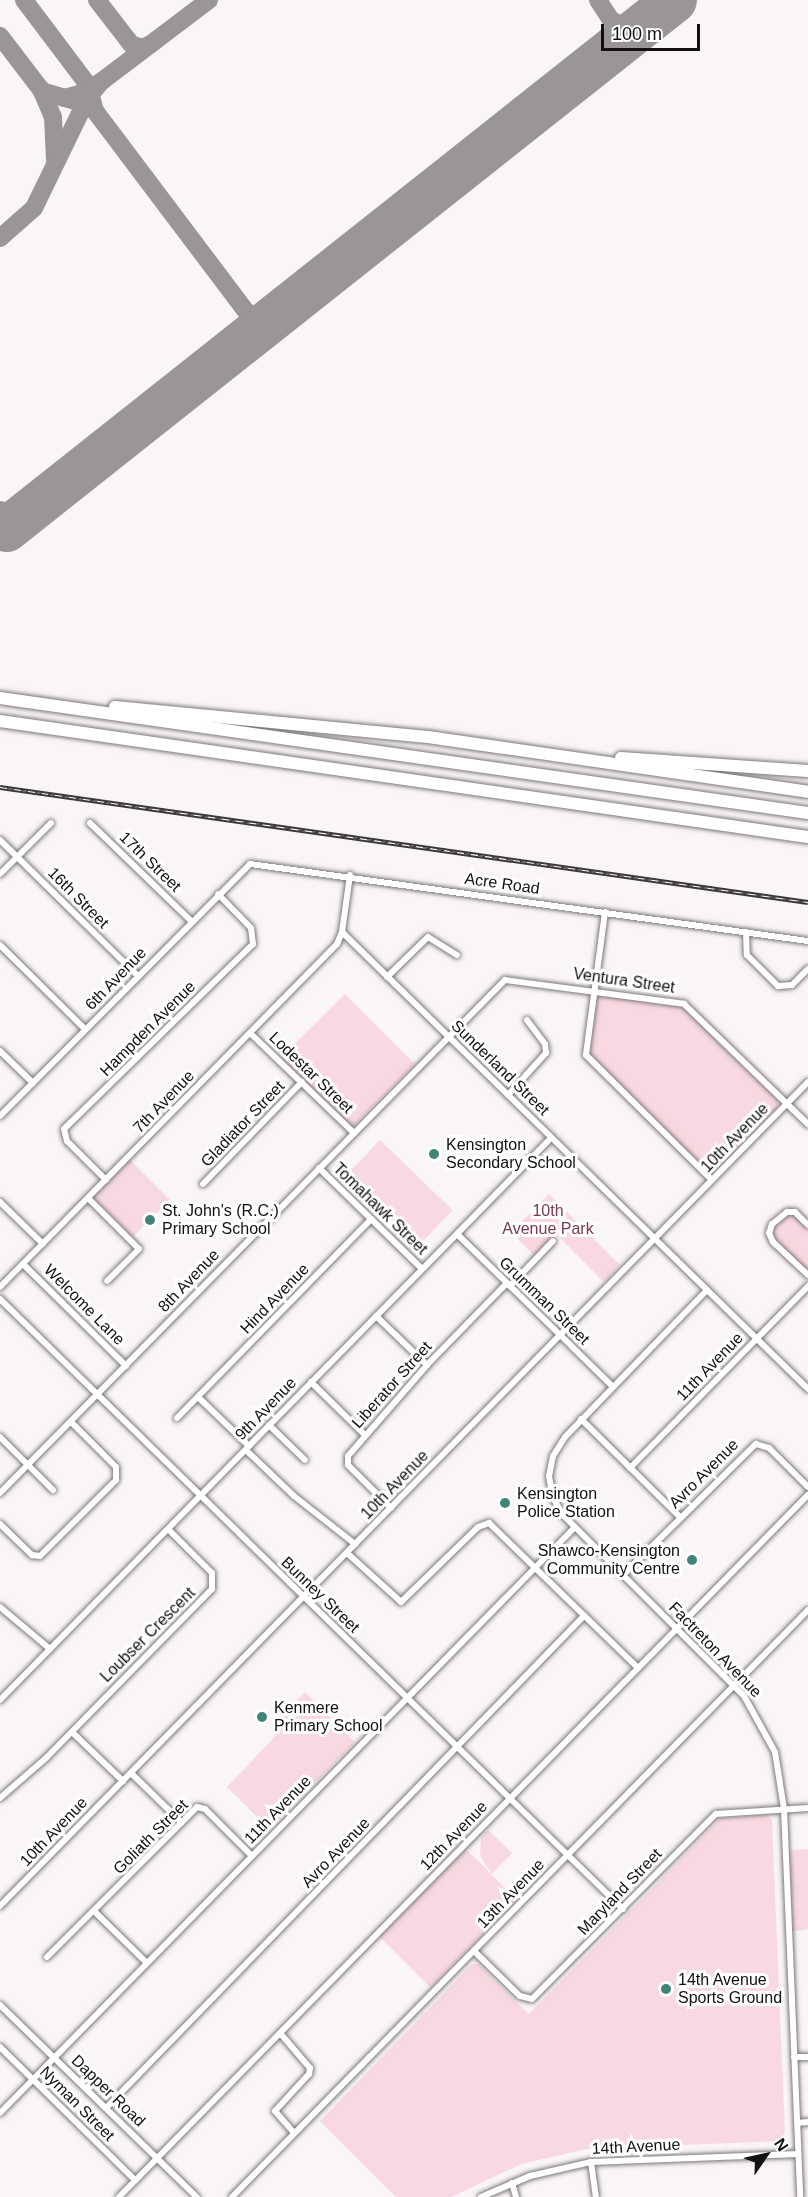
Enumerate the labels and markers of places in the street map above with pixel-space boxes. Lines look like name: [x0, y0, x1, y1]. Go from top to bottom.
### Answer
place label: Kensington Secondary School: [446, 1135, 576, 1173]
marker: Kensington Secondary School: [427, 1147, 441, 1161]
place label: St. John's (R.C.) Primary School: [162, 1201, 279, 1239]
marker: St. John's (R.C.) Primary School: [143, 1213, 157, 1227]
place label: Kensington Police Station: [517, 1484, 615, 1522]
marker: Kensington Police Station: [498, 1496, 512, 1510]
place label: Shawco-Kensington Community Centre: [538, 1541, 680, 1579]
marker: Shawco-Kensington Community Centre: [685, 1553, 699, 1567]
place label: Kenmere Primary School: [274, 1698, 382, 1736]
marker: Kenmere Primary School: [255, 1710, 269, 1724]
place label: 14th Avenue Sports Ground: [678, 1970, 782, 2008]
marker: 14th Avenue Sports Ground: [659, 1982, 673, 1996]

